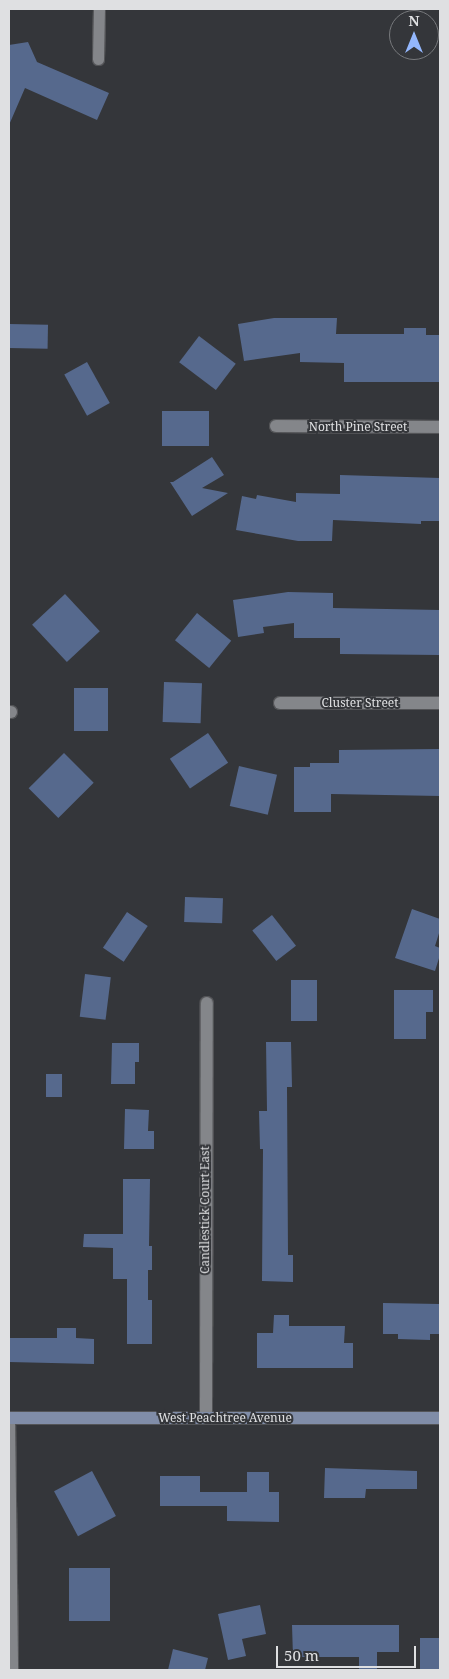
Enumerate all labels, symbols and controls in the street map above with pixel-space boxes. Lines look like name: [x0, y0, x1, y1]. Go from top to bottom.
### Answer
north arrow: [389, 10, 439, 60]
text: N: [408, 11, 420, 30]
street label: North Pine Street: [309, 420, 407, 434]
street label: Cluster Street: [321, 696, 399, 710]
street label: Candlestick Court East: [198, 1146, 212, 1274]
street label: West Peachtree Avenue: [158, 1411, 292, 1425]
scale bar: [279, 1636, 419, 1668]
text: 50 m: [284, 1645, 319, 1665]

